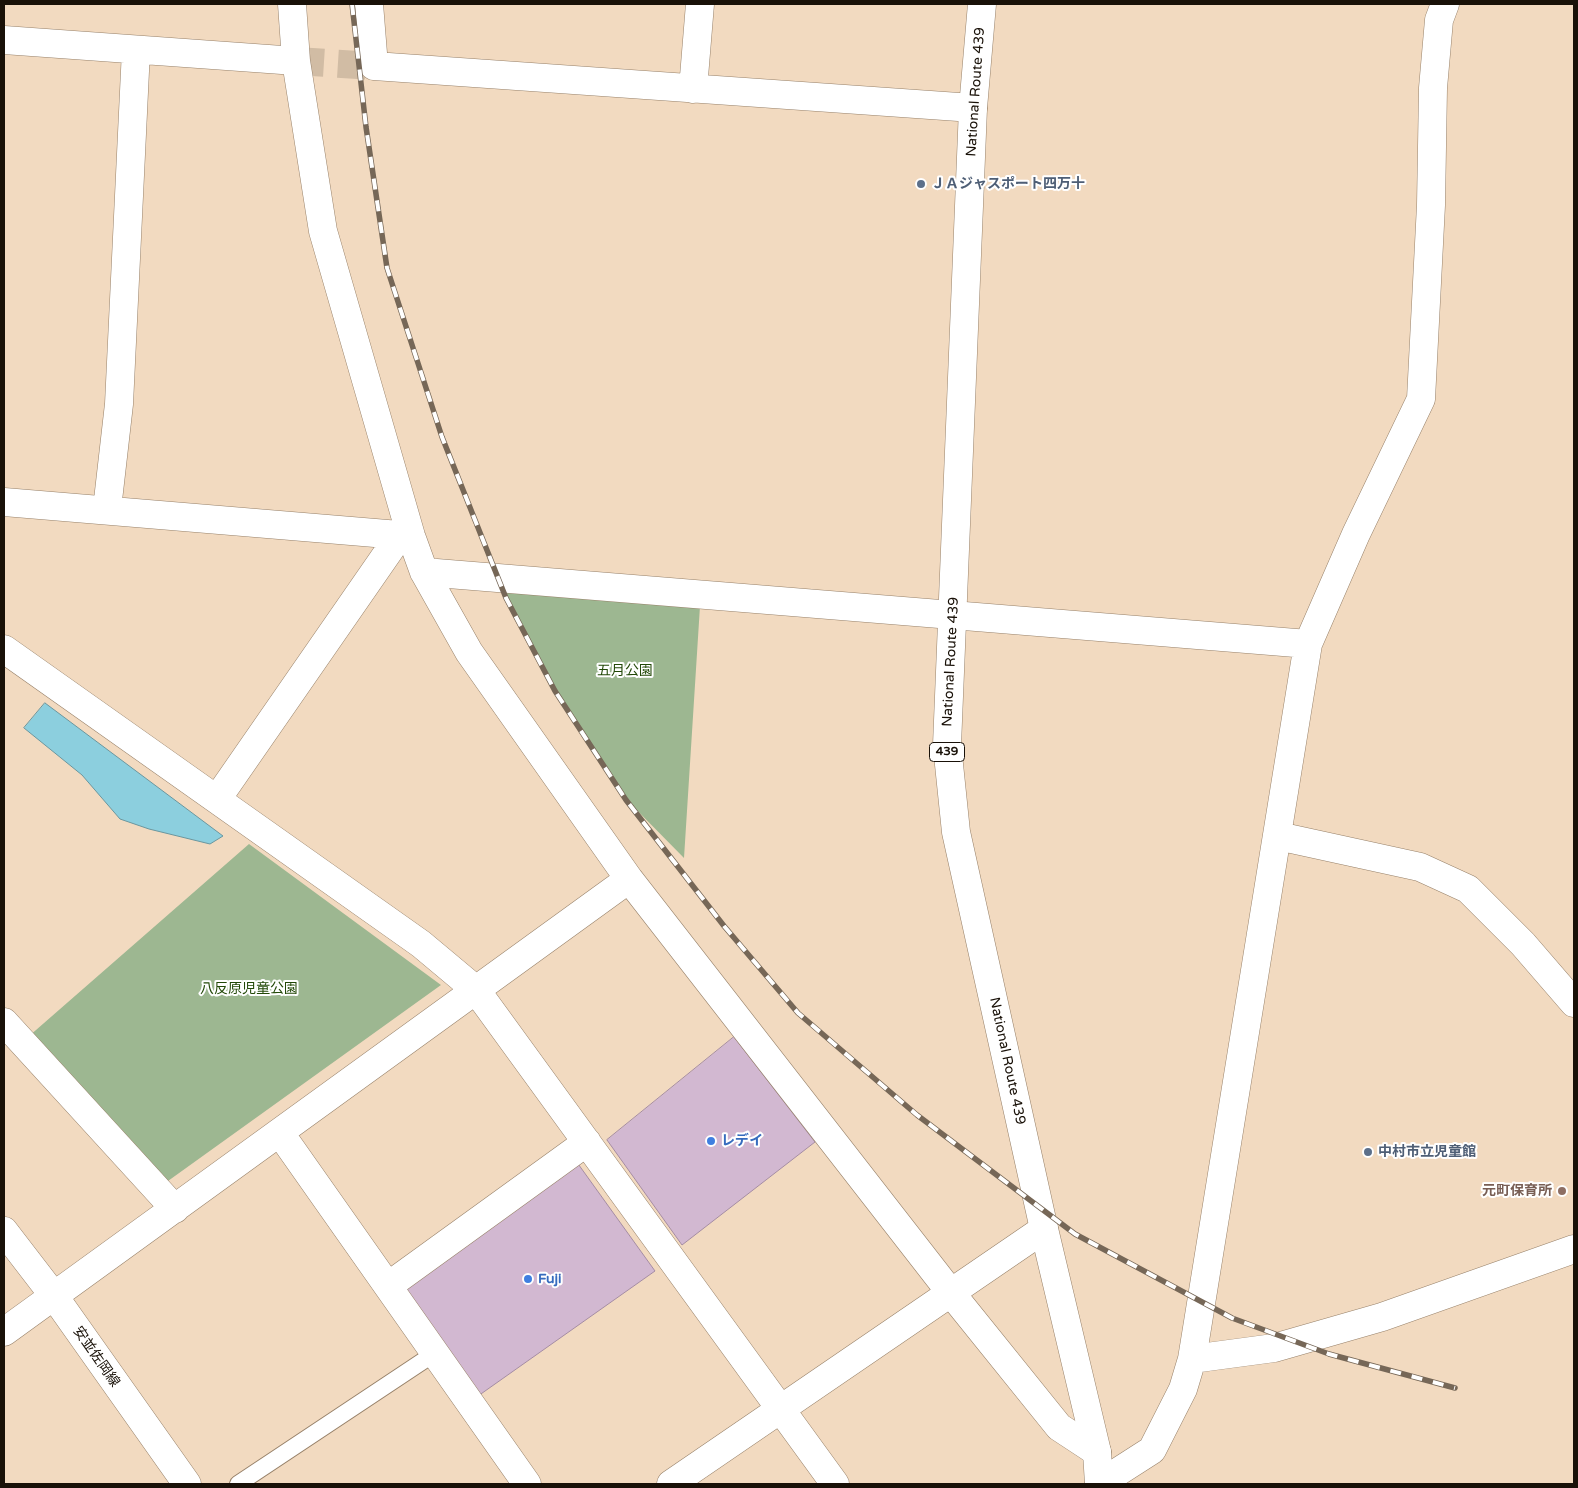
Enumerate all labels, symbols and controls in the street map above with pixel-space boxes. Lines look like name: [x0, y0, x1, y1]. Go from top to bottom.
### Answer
street label: National Route 439: [963, 27, 989, 157]
place label: ＪＡジャスポート四万十: [931, 176, 1085, 192]
marker: ＪＡジャスポート四万十: [915, 178, 927, 190]
street label: National Route 439: [939, 597, 963, 727]
park label: 五月公園: [597, 663, 653, 679]
road number: 439: [930, 742, 964, 762]
park label: 八反原児童公園: [200, 981, 298, 997]
street label: National Route 439: [985, 996, 1029, 1126]
place label: レデイ: [721, 1133, 763, 1149]
marker: レデイ: [705, 1135, 717, 1147]
place label: 中村市立児童館: [1378, 1144, 1476, 1160]
marker: 中村市立児童館: [1362, 1146, 1374, 1158]
place label: 元町保育所: [1482, 1183, 1552, 1199]
marker: 元町保育所: [1556, 1185, 1568, 1197]
place label: Fuji: [538, 1271, 562, 1287]
marker: Fuji: [522, 1273, 534, 1285]
street label: 安並佐岡線: [69, 1324, 123, 1390]

